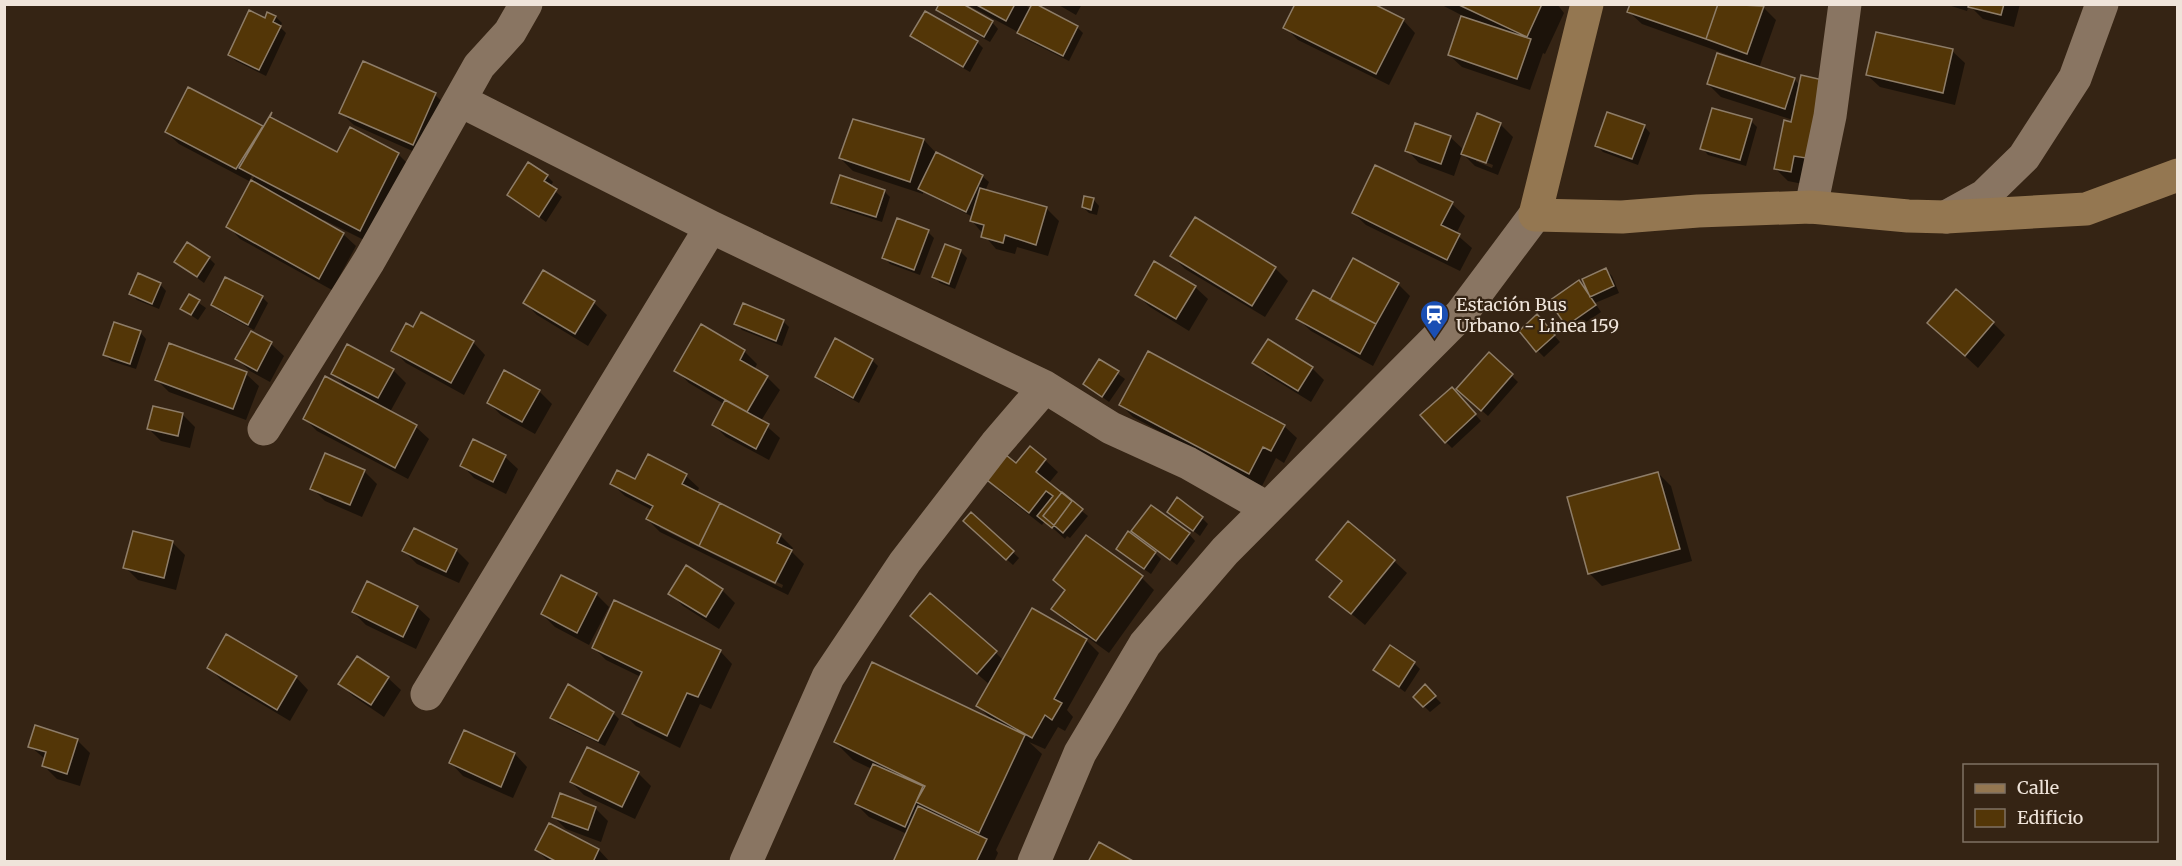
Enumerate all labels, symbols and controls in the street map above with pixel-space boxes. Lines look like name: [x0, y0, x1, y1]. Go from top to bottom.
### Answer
place label: Estación Bus Urbano - Linea 159: [1456, 293, 1619, 337]
station icon: Estación Bus Urbano - Linea 159: [1419, 298, 1451, 340]
legend: [1963, 764, 2158, 842]
text: Calle: [2017, 776, 2059, 799]
text: Edificio: [2017, 806, 2083, 829]

